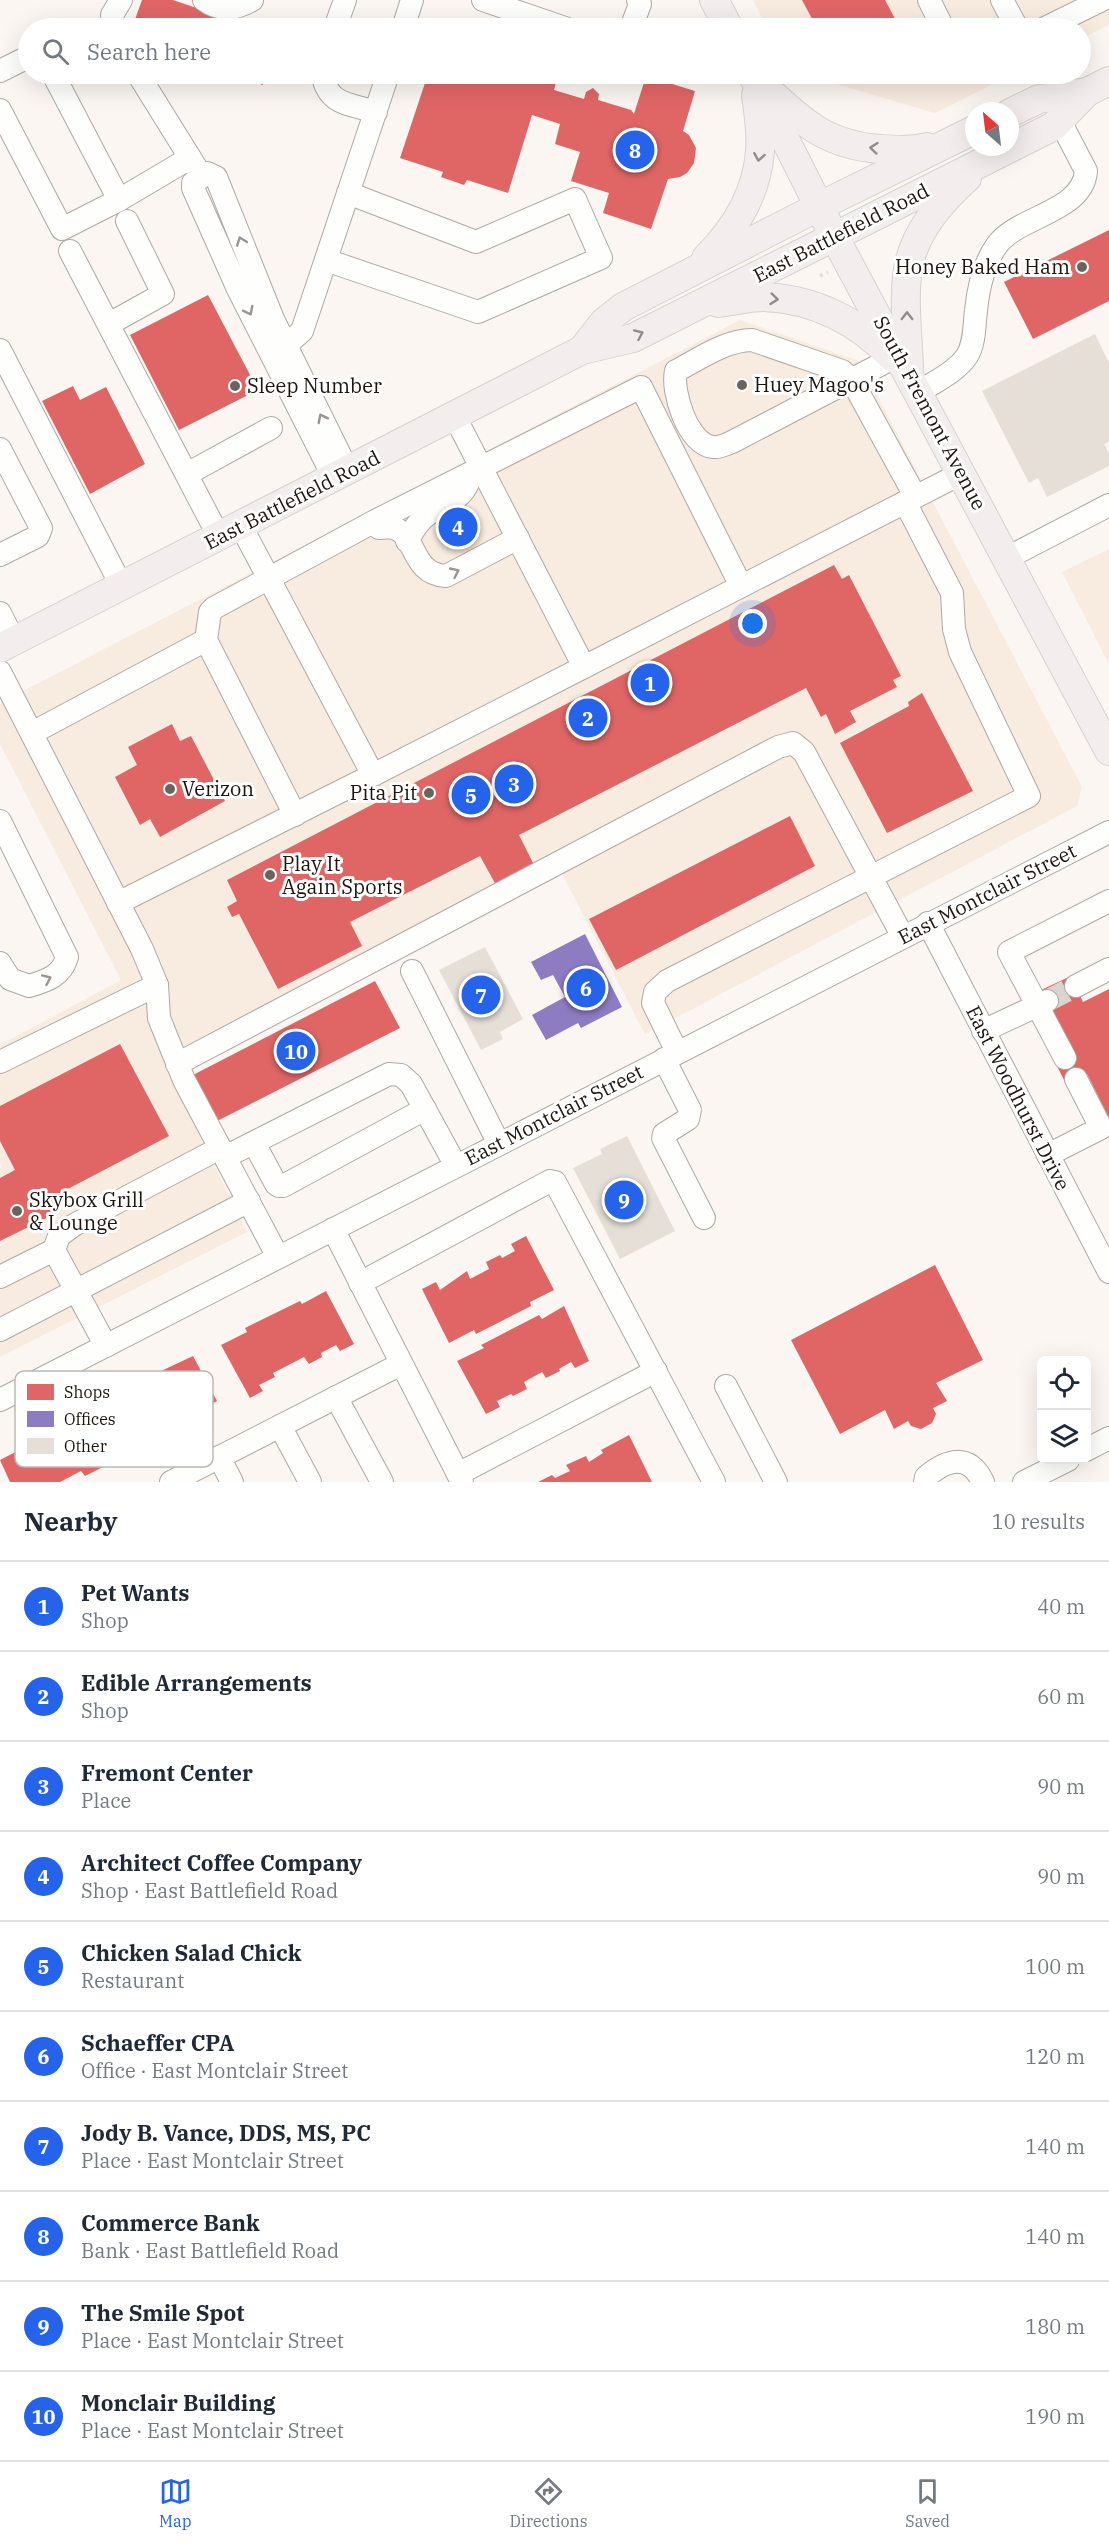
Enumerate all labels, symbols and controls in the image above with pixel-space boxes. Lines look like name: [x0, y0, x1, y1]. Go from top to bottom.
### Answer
search box: [18, 18, 1091, 84]
icon: search: [39, 35, 72, 68]
text: Search here: [87, 37, 211, 66]
north arrow: [965, 102, 1019, 156]
pin: 8: [616, 128, 654, 172]
one-way arrow: [870, 142, 879, 155]
one-way arrow: [753, 152, 765, 162]
street label: East Battlefield Road: [748, 177, 933, 289]
one-way arrow: [236, 236, 248, 247]
place label: Honey Baked Ham: [895, 253, 1070, 280]
marker: Honey Baked Ham: [1075, 260, 1089, 274]
one-way arrow: [770, 292, 779, 304]
one-way arrow: [242, 305, 253, 315]
street label: South Fremont Avenue: [868, 311, 993, 515]
one-way arrow: [901, 312, 913, 321]
one-way arrow: [632, 330, 643, 342]
place label: Huey Magoo's: [754, 371, 884, 398]
place label: Sleep Number: [247, 372, 382, 399]
marker: Huey Magoo's: [735, 378, 749, 392]
marker: Sleep Number: [228, 379, 242, 393]
one-way arrow: [318, 414, 329, 425]
street label: East Battlefield Road: [199, 444, 384, 556]
pin: 4: [438, 504, 478, 550]
one-way arrow: [448, 567, 459, 579]
your location: [738, 609, 767, 638]
pin: 1: [630, 660, 670, 706]
pin: 2: [568, 696, 608, 740]
pin: 3: [494, 762, 534, 806]
pin: 5: [452, 772, 490, 818]
place label: Verizon: [182, 775, 254, 802]
place label: Pita Pit: [350, 779, 417, 806]
marker: Verizon: [163, 782, 177, 796]
marker: Pita Pit: [422, 786, 436, 800]
street label: East Montclair Street: [893, 837, 1081, 950]
place label: Play It Again Sports: [282, 850, 402, 900]
marker: Play It Again Sports: [263, 868, 277, 882]
pin: 6: [566, 966, 606, 1010]
pin: 7: [462, 972, 500, 1018]
one-way arrow: [40, 974, 51, 986]
street label: East Woodhurst Drive: [960, 1001, 1077, 1195]
pin: 10: [276, 1028, 316, 1074]
street label: East Montclair Street: [460, 1058, 648, 1171]
pin: 9: [604, 1178, 644, 1222]
place label: Skybox Grill & Lounge: [29, 1186, 144, 1236]
marker: Skybox Grill & Lounge: [10, 1204, 24, 1218]
map controls: [1037, 1356, 1091, 1464]
button: locate: [1037, 1356, 1091, 1410]
legend: [15, 1371, 213, 1467]
text: Shops: [64, 1382, 110, 1402]
text: Offices: [64, 1409, 116, 1429]
button: layers: [1037, 1410, 1091, 1464]
text: Other: [64, 1436, 107, 1456]
text: Nearby: [24, 1504, 118, 1538]
text: 10 results: [992, 1508, 1085, 1535]
text: Pet Wants: [81, 1578, 189, 1607]
text: 1: [38, 1593, 50, 1620]
text: 40 m: [1037, 1593, 1085, 1620]
text: Shop: [81, 1607, 129, 1634]
text: Edible Arrangements: [81, 1668, 312, 1697]
text: 2: [38, 1683, 50, 1710]
text: 60 m: [1037, 1683, 1085, 1710]
text: Shop: [81, 1697, 129, 1724]
text: Fremont Center: [81, 1758, 253, 1787]
text: 3: [38, 1773, 50, 1800]
text: 90 m: [1037, 1773, 1085, 1800]
text: Place: [81, 1787, 131, 1814]
text: Architect Coffee Company: [81, 1848, 362, 1877]
text: 4: [38, 1863, 50, 1890]
text: 90 m: [1037, 1863, 1085, 1890]
text: Shop · East Battlefield Road: [81, 1877, 338, 1904]
text: Chicken Salad Chick: [81, 1938, 301, 1967]
text: 5: [38, 1953, 50, 1980]
text: 100 m: [1025, 1953, 1085, 1980]
text: Restaurant: [81, 1967, 184, 1994]
text: Schaeffer CPA: [81, 2028, 234, 2057]
text: 6: [38, 2043, 50, 2070]
text: 120 m: [1025, 2043, 1085, 2070]
text: Office · East Montclair Street: [81, 2057, 348, 2084]
text: Jody B. Vance, DDS, MS, PC: [81, 2118, 371, 2147]
text: 7: [38, 2133, 50, 2160]
text: 140 m: [1025, 2133, 1085, 2160]
text: Place · East Montclair Street: [81, 2147, 344, 2174]
text: Commerce Bank: [81, 2208, 260, 2237]
text: 8: [38, 2223, 50, 2250]
text: 140 m: [1025, 2223, 1085, 2250]
text: Bank · East Battlefield Road: [81, 2237, 339, 2264]
text: The Smile Spot: [81, 2298, 245, 2327]
text: 9: [38, 2313, 50, 2340]
text: 180 m: [1025, 2313, 1085, 2340]
text: Place · East Montclair Street: [81, 2327, 344, 2354]
text: Monclair Building: [81, 2388, 276, 2417]
text: 10: [32, 2403, 56, 2430]
text: 190 m: [1025, 2403, 1085, 2430]
text: Place · East Montclair Street: [81, 2417, 344, 2444]
tab: Map: [159, 2475, 192, 2531]
tab: Directions: [510, 2475, 588, 2531]
tab: Saved: [905, 2475, 950, 2531]

